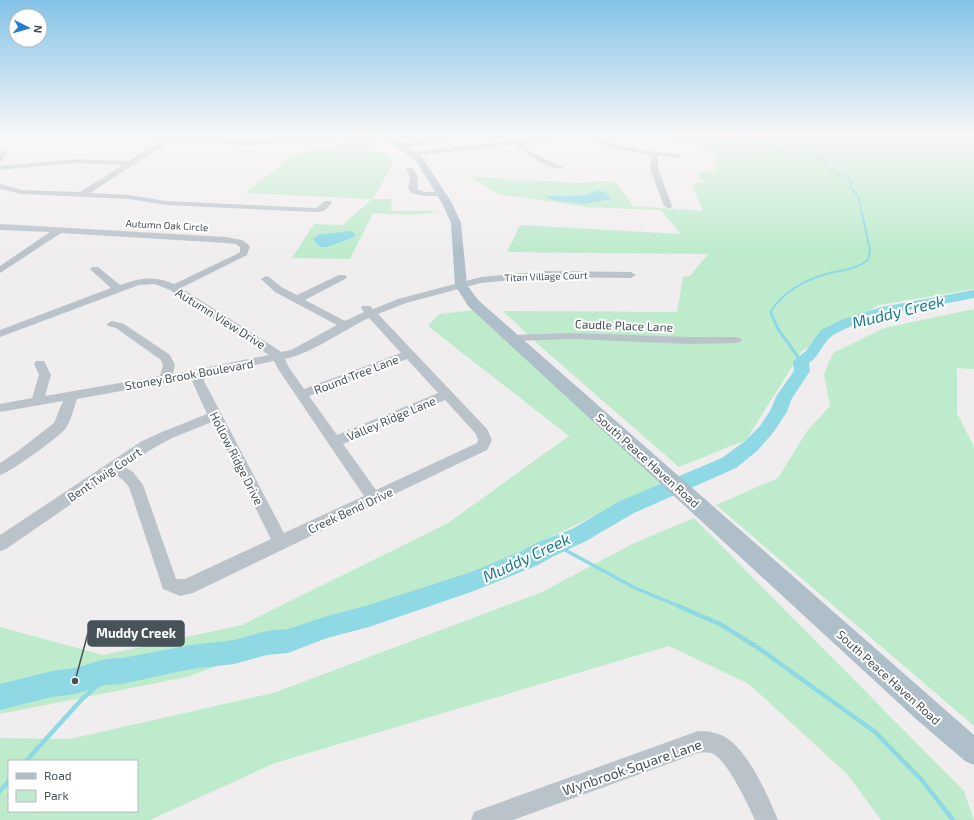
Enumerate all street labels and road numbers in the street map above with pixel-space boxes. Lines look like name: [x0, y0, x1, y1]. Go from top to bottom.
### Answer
street label: Autumn Oak Circle: [125, 217, 209, 233]
street label: Titan Village Court: [504, 269, 588, 283]
street label: Autumn View Drive: [174, 285, 268, 351]
street label: Caudle Place Lane: [575, 316, 673, 334]
street label: Round Tree Lane: [312, 351, 400, 397]
street label: Stoney Brook Boulevard: [124, 356, 254, 392]
street label: Valley Ridge Lane: [345, 393, 437, 443]
street label: Hollow Ridge Drive: [207, 409, 267, 507]
street label: South Peace Haven Road: [593, 410, 703, 510]
street label: Bent Twig Court: [64, 444, 144, 504]
street label: Creek Bend Drive: [305, 484, 395, 536]
street label: South Peace Haven Road: [834, 627, 944, 727]
street label: Wynbrook Square Lane: [560, 735, 704, 799]

